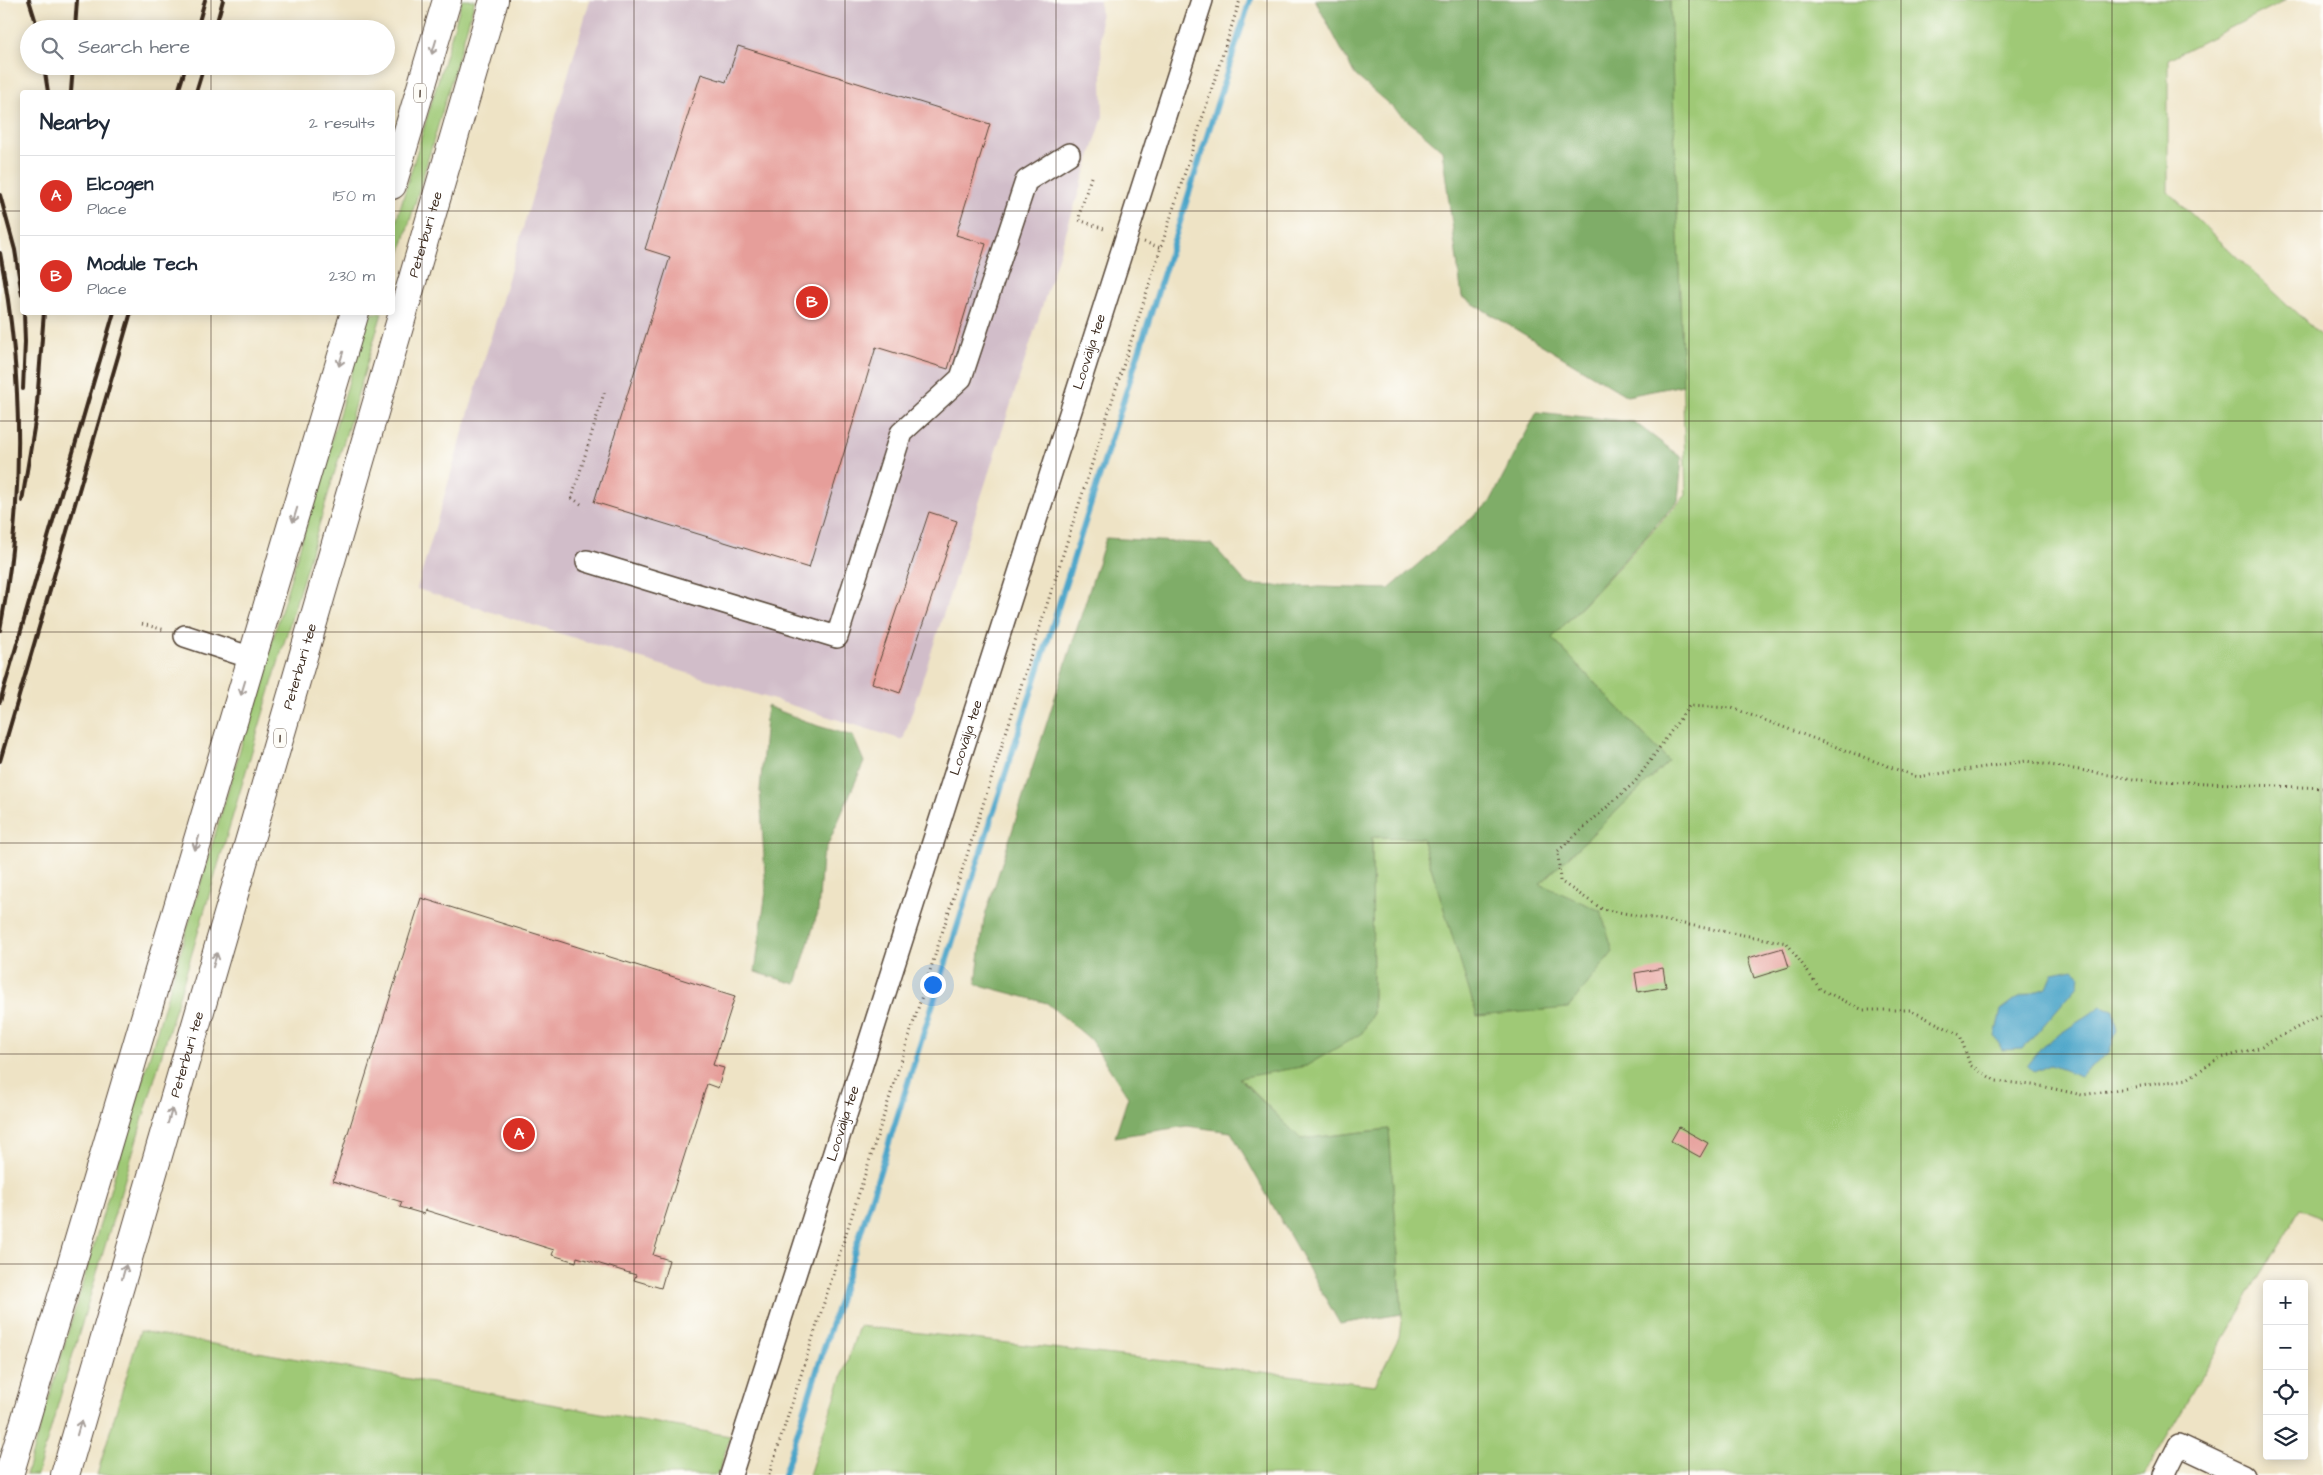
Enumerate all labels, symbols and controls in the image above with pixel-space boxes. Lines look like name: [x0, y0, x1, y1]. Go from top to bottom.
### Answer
search box: [20, 20, 395, 75]
icon: search: [38, 34, 66, 62]
text: Search here: [78, 34, 190, 61]
one-way arrow: [428, 38, 438, 54]
road number: 1: [414, 84, 426, 102]
text: Nearby: [40, 108, 110, 137]
text: 2 results: [309, 112, 375, 134]
text: Elcogen: [87, 171, 154, 198]
text: A: [51, 185, 61, 207]
text: 150 m: [333, 185, 375, 207]
street label: Peterburi tee: [404, 189, 448, 280]
text: Place: [87, 198, 127, 220]
text: Module Tech: [87, 251, 197, 278]
text: B: [50, 265, 62, 287]
text: 230 m: [329, 265, 375, 287]
text: Place: [87, 278, 127, 300]
pin: B: [796, 283, 828, 321]
street label: Loovälja tee: [1068, 311, 1111, 392]
one-way arrow: [335, 351, 345, 367]
one-way arrow: [289, 507, 299, 523]
street label: Peterburi tee: [278, 621, 322, 712]
one-way arrow: [238, 679, 248, 695]
street label: Loovälja tee: [945, 697, 988, 778]
road number: 1: [274, 728, 286, 748]
one-way arrow: [192, 835, 202, 851]
one-way arrow: [211, 953, 220, 969]
your location: [920, 972, 946, 998]
street label: Peterburi tee: [165, 1009, 209, 1100]
street label: Loovälja tee: [822, 1083, 865, 1164]
one-way arrow: [165, 1109, 175, 1125]
pin: A: [503, 1115, 535, 1153]
one-way arrow: [120, 1265, 130, 1281]
map controls: [2263, 1280, 2308, 1460]
button: +: [2263, 1280, 2308, 1325]
button: −: [2263, 1325, 2308, 1370]
button: locate: [2263, 1370, 2308, 1415]
button: layers: [2263, 1415, 2308, 1460]
one-way arrow: [74, 1421, 84, 1437]

